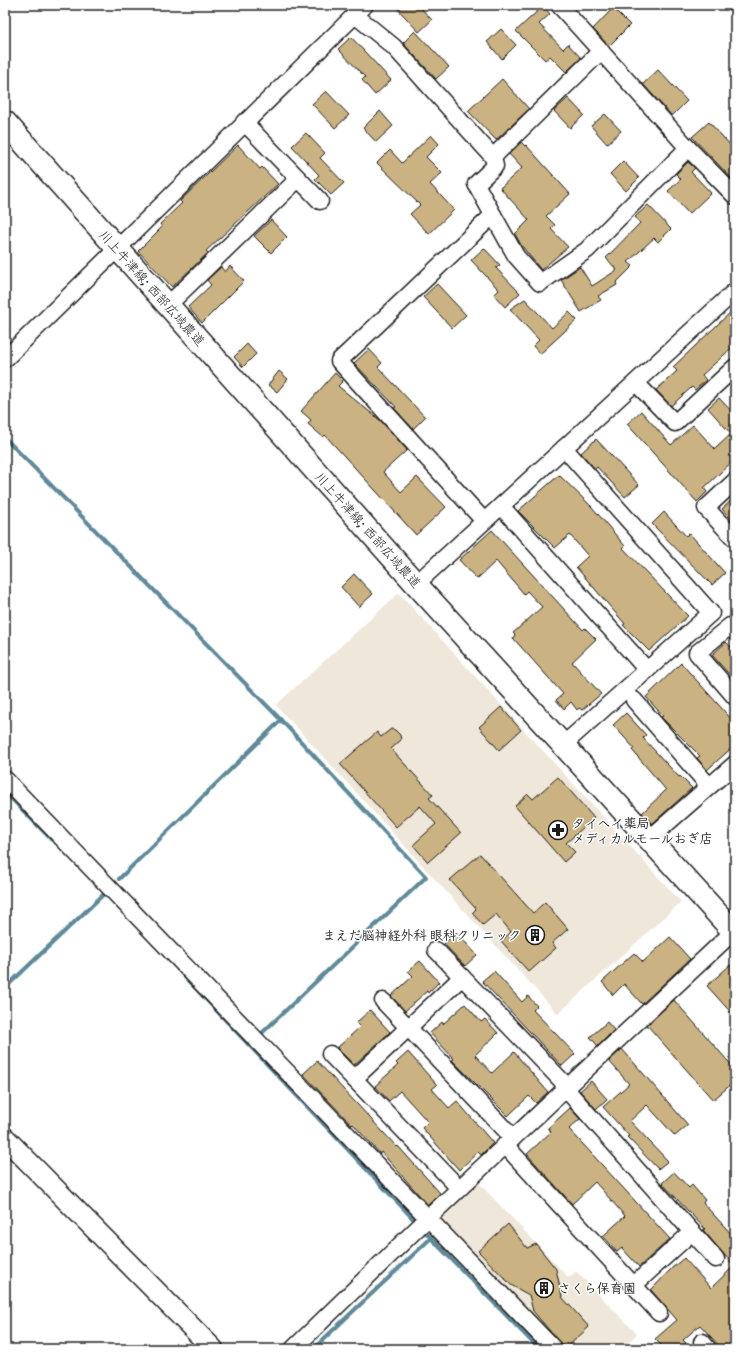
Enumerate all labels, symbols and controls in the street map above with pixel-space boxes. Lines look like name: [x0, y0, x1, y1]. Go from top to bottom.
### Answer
street label: 川上牛津線; 西部広域農道: [93, 224, 211, 352]
street label: 川上牛津線; 西部広域農道: [309, 466, 427, 594]
place label: タイヘイ薬局 メディカルモールおぎ店: [572, 812, 713, 850]
pharmacy icon: タイヘイ薬局 メディカルモールおぎ店: [547, 819, 569, 841]
place label: まえだ脳神経外科 眼科クリニック: [323, 924, 521, 947]
building icon: まえだ脳神経外科 眼科クリニック: [524, 924, 546, 946]
building icon: さくら保育園: [533, 1277, 555, 1299]
place label: さくら保育園: [558, 1277, 636, 1300]

